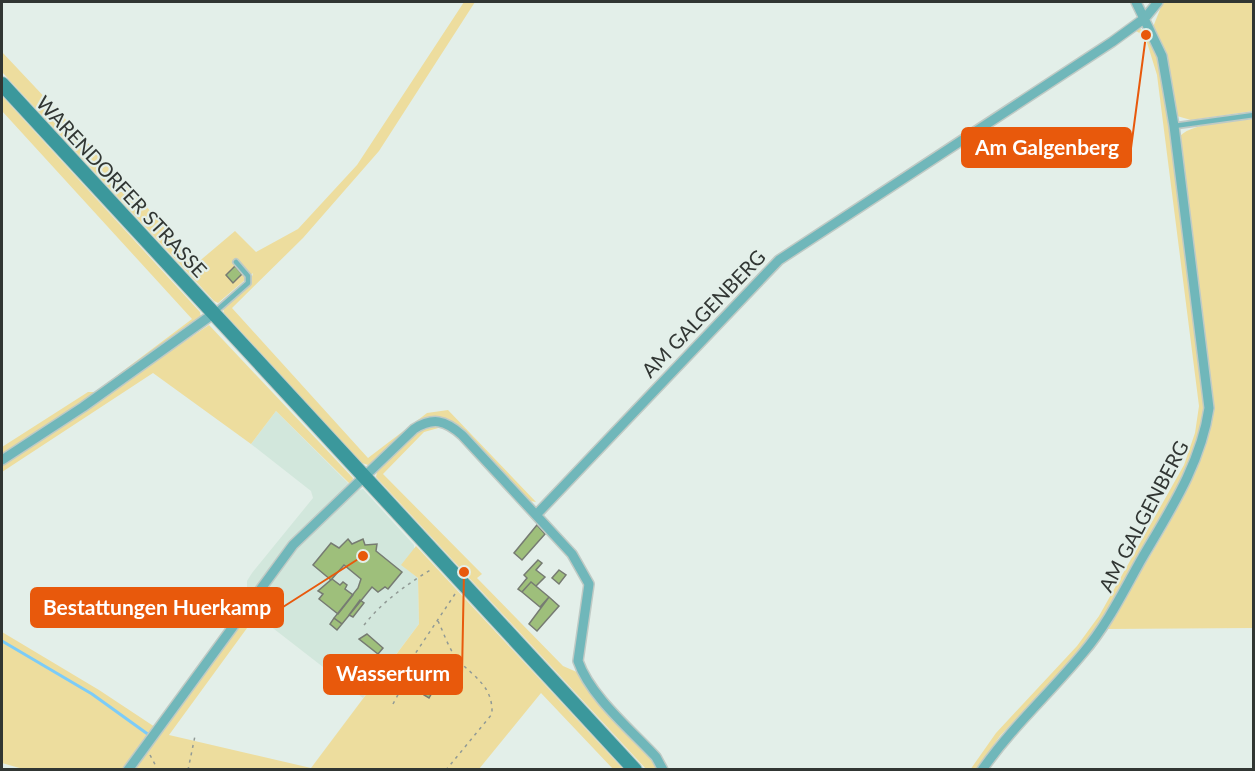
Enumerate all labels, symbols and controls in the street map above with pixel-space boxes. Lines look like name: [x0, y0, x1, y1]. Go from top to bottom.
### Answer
street label: WARENDORFER STRASSE: [32, 90, 212, 282]
callout: Am Galgenberg: [962, 128, 1131, 167]
text: Am Galgenberg: [974, 134, 1119, 159]
street label: AM GALGENBERG: [636, 244, 770, 382]
street label: AM GALGENBERG: [1093, 436, 1193, 596]
callout: Bestattungen Huerkamp: [31, 588, 283, 627]
text: Bestattungen Huerkamp: [43, 594, 271, 619]
callout: Wasserturm: [324, 655, 462, 694]
text: Wasserturm: [336, 660, 450, 685]

